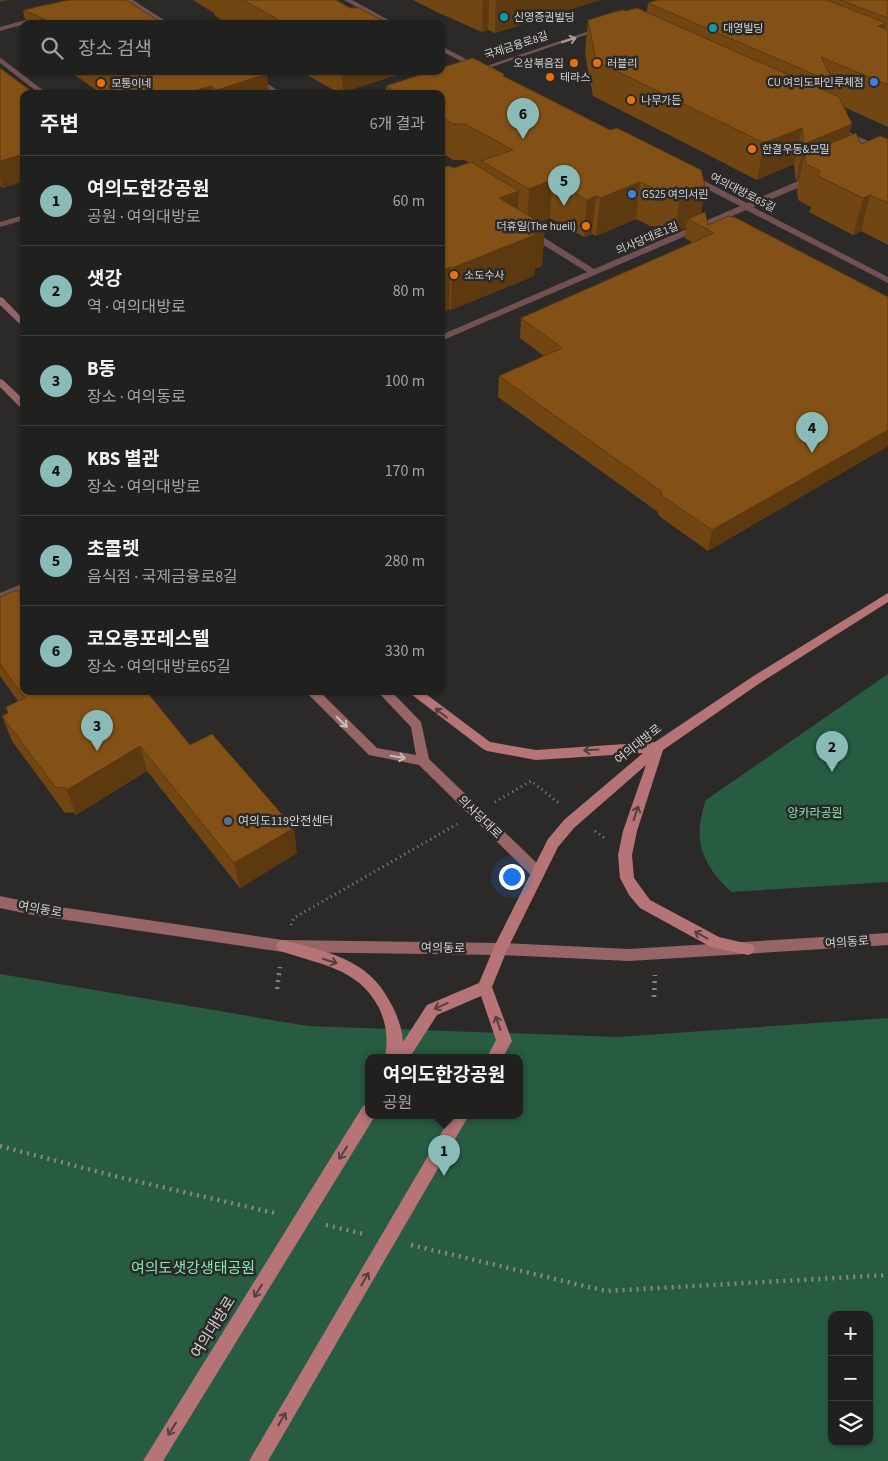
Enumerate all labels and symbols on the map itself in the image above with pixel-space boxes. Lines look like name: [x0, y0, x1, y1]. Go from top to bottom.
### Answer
place label: 신영증권빌딩: [514, 10, 575, 25]
marker: 신영증권빌딩: [498, 11, 510, 23]
place label: 대영빌딩: [723, 21, 763, 36]
marker: 대영빌딩: [707, 22, 719, 34]
street label: 국제금융로8길: [482, 28, 550, 63]
one-way arrow: [560, 34, 576, 44]
place label: 오삼볶음집: [513, 56, 564, 71]
place label: 러블리: [607, 56, 637, 71]
marker: 오삼볶음집: [568, 57, 580, 69]
marker: 러블리: [591, 57, 603, 69]
place label: 테라스: [560, 70, 590, 85]
marker: 테라스: [544, 71, 556, 83]
place label: CU 여의도파인루체점: [768, 75, 864, 90]
place label: 모퉁이네: [111, 76, 151, 91]
marker: CU 여의도파인루체점: [868, 76, 880, 88]
marker: 모퉁이네: [95, 77, 107, 89]
place label: 나무가든: [641, 93, 681, 108]
marker: 나무가든: [625, 94, 637, 106]
pin: 6: [507, 98, 539, 139]
place label: 한결우동&모밀: [762, 142, 829, 157]
marker: 한결우동&모밀: [746, 143, 758, 155]
pin: 5: [548, 165, 580, 206]
street label: 여의대방로65길: [707, 169, 778, 215]
place label: GS25 여의서린: [642, 187, 708, 202]
marker: GS25 여의서린: [626, 188, 638, 200]
place label: 더휴일(The hueil): [497, 219, 576, 234]
street label: 의사당대로1길: [614, 219, 681, 258]
marker: 더휴일(The hueil): [580, 220, 592, 232]
place label: 소도수사: [464, 268, 504, 283]
marker: 소도수사: [448, 269, 460, 281]
pin: 4: [796, 412, 828, 453]
one-way arrow: [434, 708, 447, 719]
pin: 3: [81, 710, 113, 751]
one-way arrow: [336, 716, 348, 728]
street label: 여의대방로: [612, 720, 665, 768]
pin: 2: [816, 731, 848, 772]
one-way arrow: [584, 746, 600, 755]
one-way arrow: [390, 752, 406, 762]
street label: 의사당대로: [454, 792, 505, 843]
park label: 앙카라공원: [787, 805, 843, 822]
one-way arrow: [632, 806, 641, 822]
place label: 여의도119안전센터: [238, 813, 333, 830]
marker: 여의도119안전센터: [222, 815, 234, 827]
your location: [499, 864, 525, 890]
street label: 여의동로: [17, 897, 63, 922]
one-way arrow: [694, 930, 709, 940]
street label: 여의동로: [824, 932, 870, 953]
street label: 여의동로: [421, 940, 465, 957]
one-way arrow: [321, 957, 337, 966]
one-way arrow: [434, 1002, 449, 1012]
one-way arrow: [493, 1015, 502, 1031]
pin: 1: [428, 1135, 460, 1176]
one-way arrow: [338, 1145, 348, 1159]
park label: 여의도샛강생태공원: [131, 1258, 255, 1279]
one-way arrow: [360, 1272, 370, 1286]
one-way arrow: [252, 1284, 263, 1298]
street label: 여의대방로: [186, 1292, 241, 1362]
one-way arrow: [278, 1412, 288, 1427]
one-way arrow: [166, 1422, 177, 1436]

